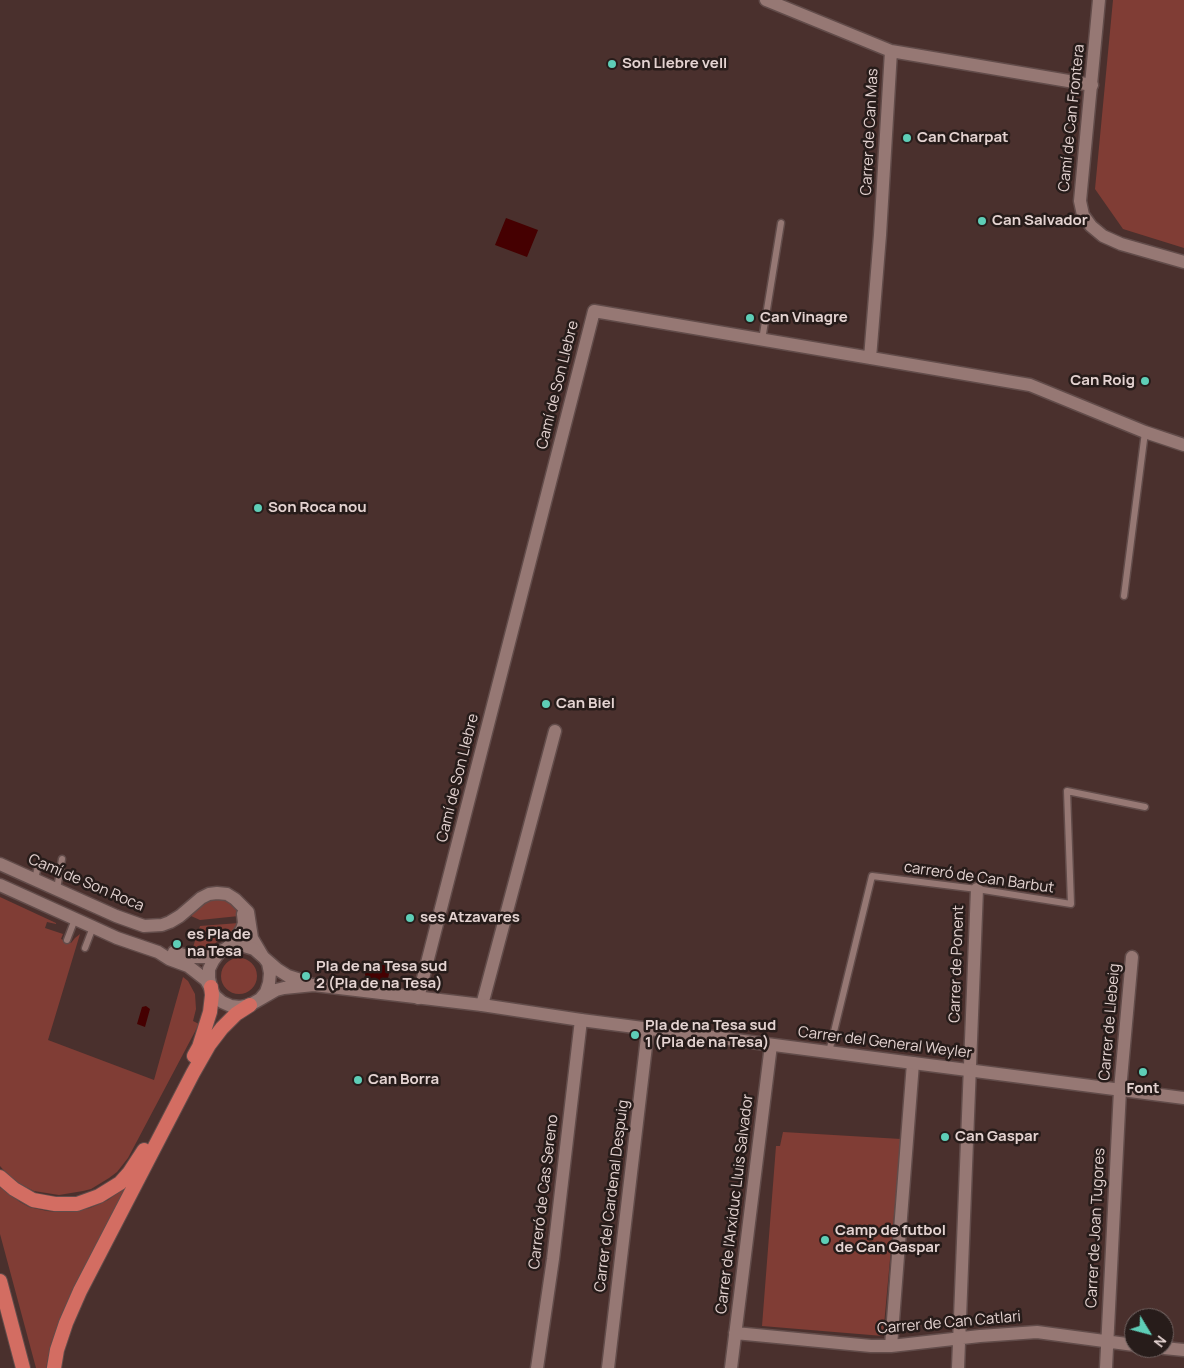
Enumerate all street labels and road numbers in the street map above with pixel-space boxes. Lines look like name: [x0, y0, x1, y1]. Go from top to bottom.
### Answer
street label: Camí de Can Frontera: [1055, 43, 1089, 193]
street label: Carrer de Can Mas: [858, 68, 882, 196]
street label: Camí de Son Llebre: [533, 319, 583, 451]
street label: Camí de Son Llebre: [433, 712, 483, 844]
street label: Camí de Son Roca: [25, 851, 147, 915]
street label: carreró de Can Barbut: [903, 859, 1055, 897]
street label: Carrer de Ponent: [946, 905, 968, 1023]
street label: Carrer de Llebeig: [1096, 963, 1124, 1081]
street label: Carrer del General Weyler: [797, 1023, 973, 1063]
street label: Carrer de l'Arxiduc Lluis Salvador: [713, 1093, 757, 1315]
street label: Carrer del Cardenal Despuig: [591, 1099, 633, 1293]
street label: Carreró de Cas Sereno: [526, 1114, 562, 1270]
street label: Carrer de Joan Tugores: [1083, 1147, 1109, 1309]
street label: Carrer de Can Catlari: [876, 1308, 1022, 1338]

